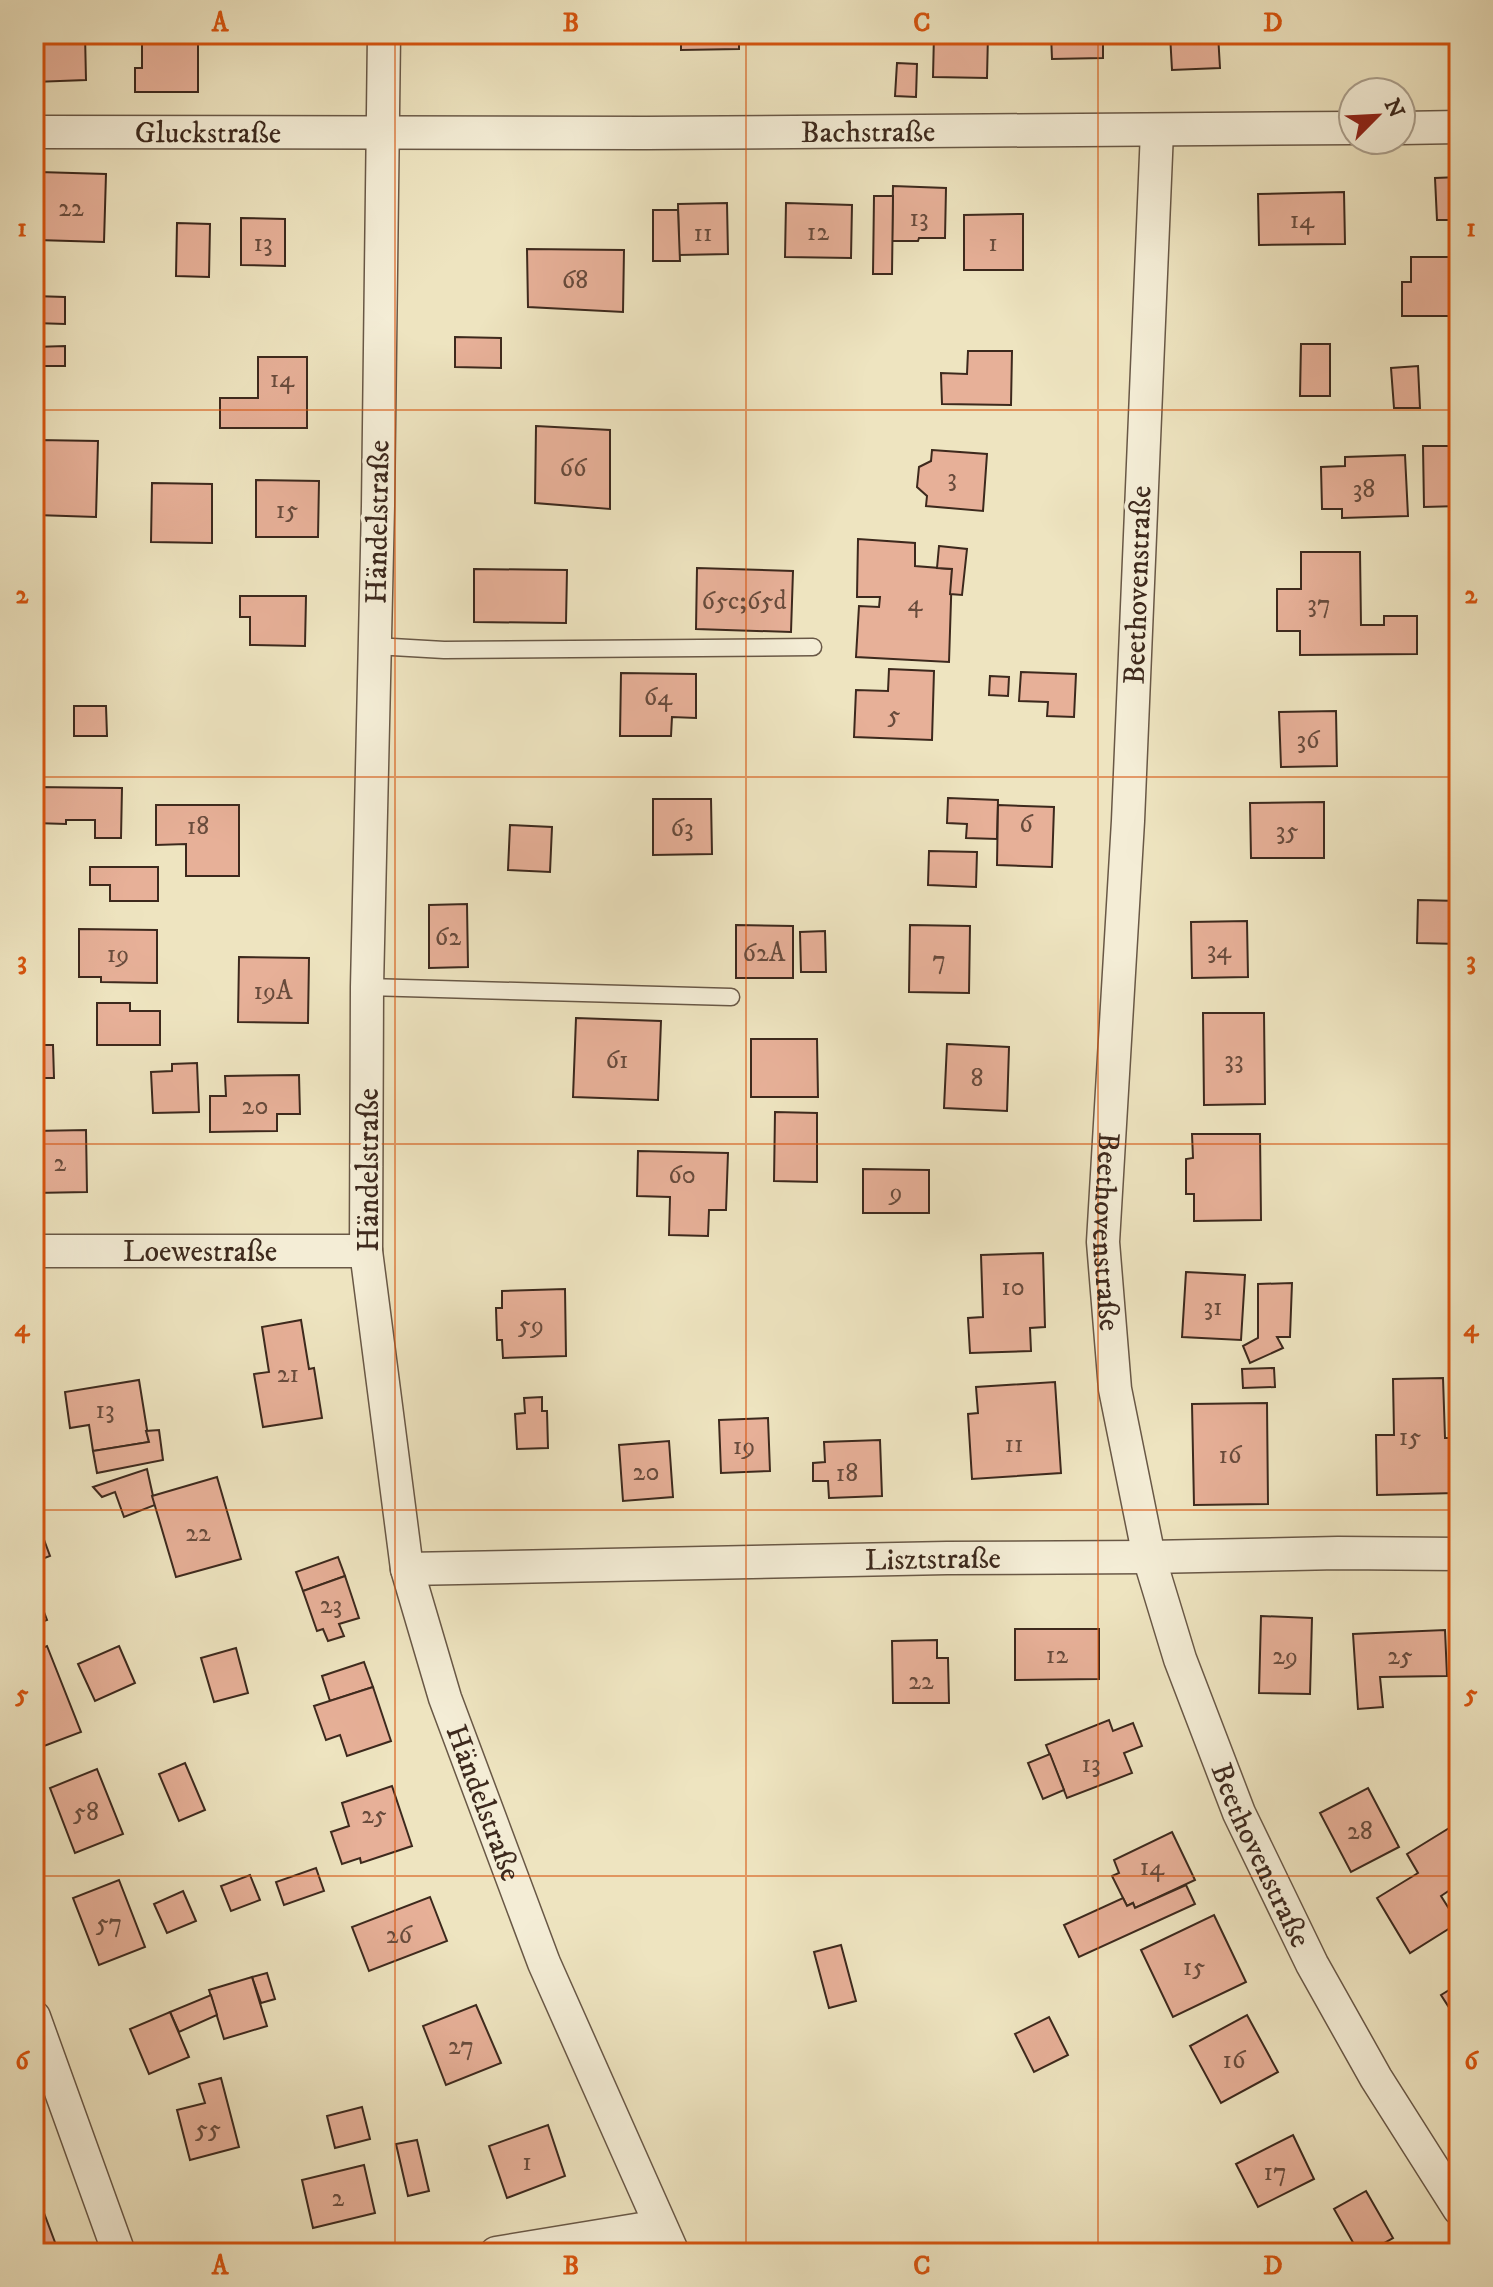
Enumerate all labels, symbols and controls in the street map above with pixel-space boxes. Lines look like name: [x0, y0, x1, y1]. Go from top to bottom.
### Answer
text: A: [211, 7, 230, 40]
text: B: [563, 7, 579, 40]
text: C: [913, 7, 931, 40]
text: D: [1263, 7, 1283, 40]
north arrow: [1337, 76, 1417, 156]
text: N: [1378, 95, 1410, 122]
street label: Bachstraße: [801, 114, 935, 152]
street label: Gluckstraße: [135, 115, 281, 152]
house number: 22: [58, 192, 84, 225]
house number: 13: [909, 202, 929, 235]
house number: 14: [1290, 204, 1315, 237]
text: 1: [17, 212, 27, 245]
text: 1: [1466, 212, 1476, 245]
house number: 12: [807, 216, 829, 249]
house number: 11: [693, 217, 713, 250]
house number: 13: [253, 227, 273, 260]
house number: 1: [988, 227, 998, 260]
house number: 68: [562, 264, 588, 297]
house number: 14: [270, 363, 295, 396]
street label: Händelstraße: [359, 440, 398, 604]
house number: 66: [559, 452, 588, 485]
house number: 3: [947, 462, 957, 495]
house number: 38: [1353, 473, 1375, 506]
street label: Beethovenstraße: [1117, 485, 1160, 685]
house number: 15: [276, 494, 298, 527]
text: 2: [16, 579, 30, 612]
text: 2: [1465, 579, 1479, 612]
house number: 65c;65d: [702, 585, 786, 618]
house number: 4: [908, 587, 924, 620]
house number: 37: [1307, 588, 1331, 621]
house number: 64: [644, 681, 673, 714]
house number: 5: [888, 699, 901, 732]
house number: 36: [1296, 724, 1321, 757]
house number: 6: [1019, 808, 1034, 841]
house number: 18: [187, 810, 209, 843]
house number: 63: [670, 812, 694, 845]
house number: 35: [1276, 815, 1298, 848]
house number: 62: [435, 921, 461, 954]
house number: 34: [1207, 934, 1232, 967]
house number: 62A: [743, 937, 786, 970]
house number: 19: [107, 938, 129, 971]
house number: 7: [932, 944, 946, 977]
text: 3: [17, 945, 27, 978]
text: 3: [1466, 945, 1476, 978]
house number: 19A: [254, 975, 293, 1008]
house number: 61: [606, 1044, 628, 1077]
house number: 33: [1224, 1044, 1244, 1077]
house number: 8: [970, 1062, 984, 1095]
street label: Händelstraße: [351, 1088, 388, 1252]
house number: 20: [242, 1090, 268, 1123]
street label: Beethovenstraße: [1083, 1131, 1127, 1333]
house number: 2: [54, 1147, 67, 1180]
house number: 60: [668, 1159, 696, 1192]
house number: 9: [888, 1176, 902, 1209]
street label: Loewestraße: [123, 1234, 277, 1271]
house number: 10: [1001, 1271, 1025, 1304]
house number: 31: [1203, 1291, 1223, 1324]
house number: 59: [518, 1309, 544, 1342]
text: 4: [15, 1312, 31, 1345]
text: 4: [1464, 1312, 1480, 1345]
house number: 21: [277, 1358, 299, 1391]
house number: 13: [95, 1394, 115, 1427]
house number: 15: [1399, 1421, 1421, 1454]
house number: 11: [1004, 1428, 1024, 1461]
house number: 19: [733, 1430, 755, 1463]
house number: 16: [1219, 1439, 1243, 1472]
house number: 20: [633, 1456, 659, 1489]
house number: 18: [836, 1457, 858, 1490]
house number: 22: [185, 1517, 211, 1550]
street label: Lisztstraße: [864, 1541, 1001, 1580]
house number: 23: [320, 1589, 342, 1622]
house number: 12: [1046, 1639, 1068, 1672]
house number: 29: [1272, 1640, 1298, 1673]
house number: 25: [1387, 1640, 1413, 1673]
house number: 22: [908, 1665, 934, 1698]
text: 5: [15, 1678, 29, 1711]
text: 5: [1464, 1678, 1478, 1711]
street label: Händelstraße: [437, 1720, 529, 1887]
house number: 13: [1081, 1748, 1101, 1781]
street label: Beethovenstraße: [1202, 1758, 1318, 1954]
house number: 58: [73, 1796, 99, 1829]
house number: 25: [361, 1799, 387, 1832]
house number: 28: [1347, 1815, 1373, 1848]
house number: 14: [1140, 1851, 1165, 1884]
house number: 57: [96, 1907, 122, 1940]
house number: 26: [386, 1919, 414, 1952]
house number: 15: [1183, 1951, 1205, 1984]
house number: 27: [448, 2030, 474, 2063]
house number: 16: [1223, 2044, 1247, 2077]
text: 6: [15, 2045, 30, 2078]
text: 6: [1464, 2045, 1479, 2078]
house number: 55: [195, 2113, 221, 2146]
house number: 1: [522, 2146, 532, 2179]
house number: 17: [1263, 2156, 1287, 2189]
house number: 2: [332, 2182, 345, 2215]
text: A: [211, 2250, 230, 2283]
text: B: [563, 2250, 579, 2283]
text: C: [913, 2250, 931, 2283]
text: D: [1263, 2250, 1283, 2283]

